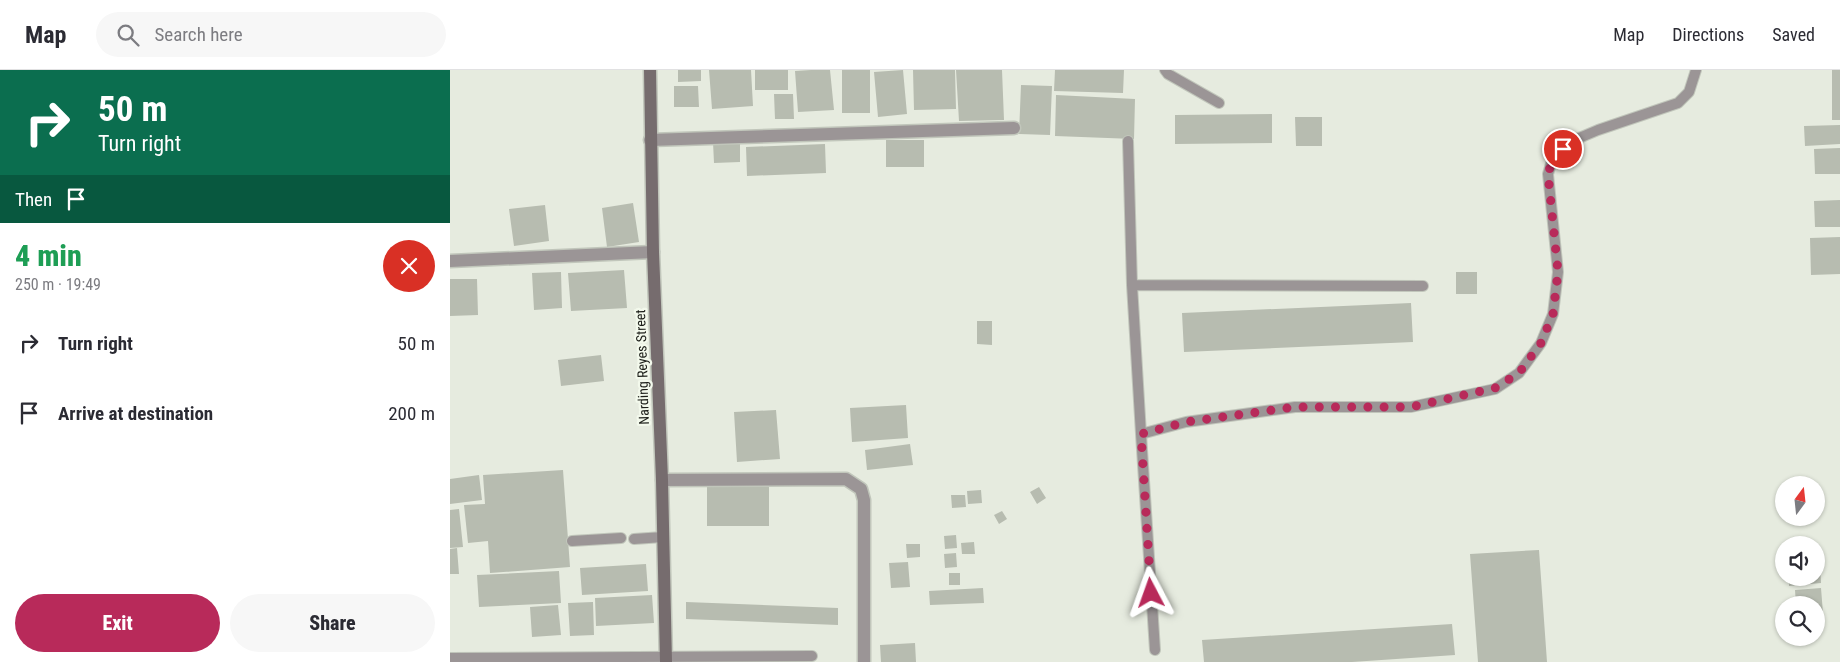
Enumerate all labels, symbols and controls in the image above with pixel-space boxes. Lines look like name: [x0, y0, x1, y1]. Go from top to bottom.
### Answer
search box: [96, 12, 446, 57]
text: Map: [25, 21, 66, 49]
icon: search: [114, 21, 142, 49]
text: Search here: [154, 23, 243, 46]
text: Map: [1613, 24, 1644, 45]
text: Directions: [1672, 24, 1744, 45]
text: Saved: [1772, 24, 1815, 45]
text: 50 m: [98, 89, 167, 130]
icon: right: [15, 90, 80, 155]
pin: [1542, 128, 1584, 170]
text: Turn right: [98, 131, 181, 156]
icon: arrive: [1549, 135, 1577, 163]
icon: arrive: [62, 185, 90, 213]
text: Then: [15, 188, 52, 211]
text: 4 min: [15, 238, 82, 273]
button: close: [383, 240, 435, 292]
text: 250 m · 19:49: [15, 275, 101, 294]
street label: Narding Reyes Street: [632, 309, 652, 425]
icon: right: [15, 329, 43, 357]
text: Turn right: [58, 332, 133, 355]
text: 50 m: [398, 332, 435, 355]
icon: arrive: [15, 399, 43, 427]
text: Arrive at destination: [58, 402, 213, 425]
text: 200 m: [388, 402, 435, 425]
north arrow: [1775, 476, 1825, 526]
map controls: [1775, 476, 1825, 646]
button: sound: [1775, 536, 1825, 586]
position arrow: [1124, 566, 1176, 618]
button: Exit: [15, 594, 220, 652]
button: Share: [230, 594, 435, 652]
button: search: [1775, 596, 1825, 646]

